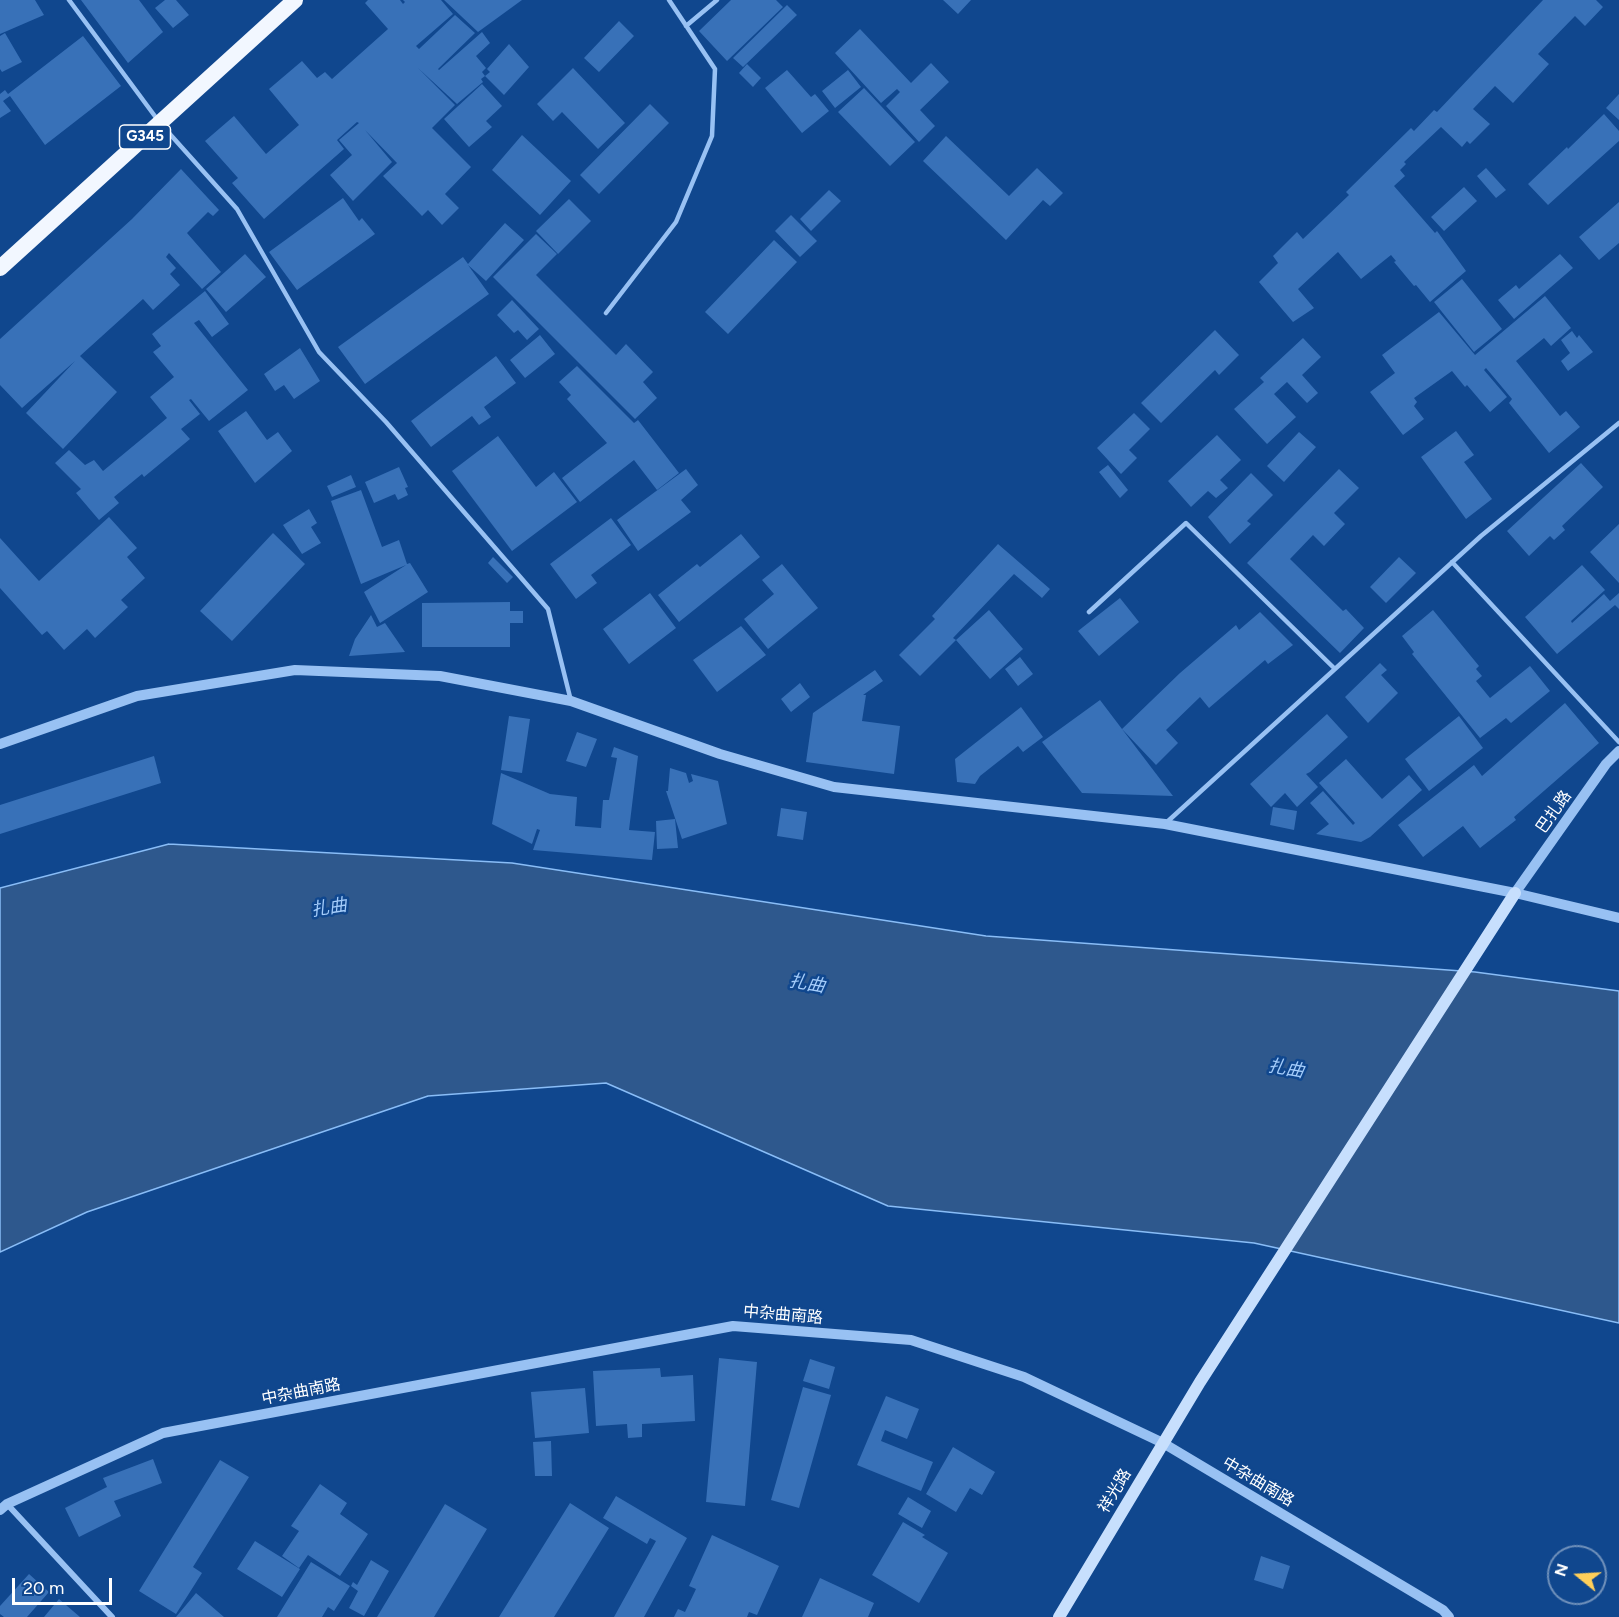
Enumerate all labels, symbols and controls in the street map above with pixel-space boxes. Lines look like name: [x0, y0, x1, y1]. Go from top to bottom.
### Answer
road number: G345: [120, 125, 170, 149]
street label: 巴扎路: [1532, 787, 1576, 837]
water label: 扎曲: [310, 895, 348, 921]
water label: 扎曲: [787, 970, 827, 998]
water label: 扎曲: [1266, 1055, 1306, 1083]
street label: 中杂曲南路: [742, 1302, 824, 1328]
street label: 中杂曲南路: [260, 1375, 342, 1409]
street label: 中杂曲南路: [1219, 1453, 1297, 1511]
street label: 祥光路: [1094, 1465, 1136, 1517]
north arrow: [1547, 1545, 1607, 1605]
text: N: [1550, 1561, 1572, 1579]
scale bar: [15, 1566, 116, 1604]
text: 20 m: [23, 1577, 64, 1599]

